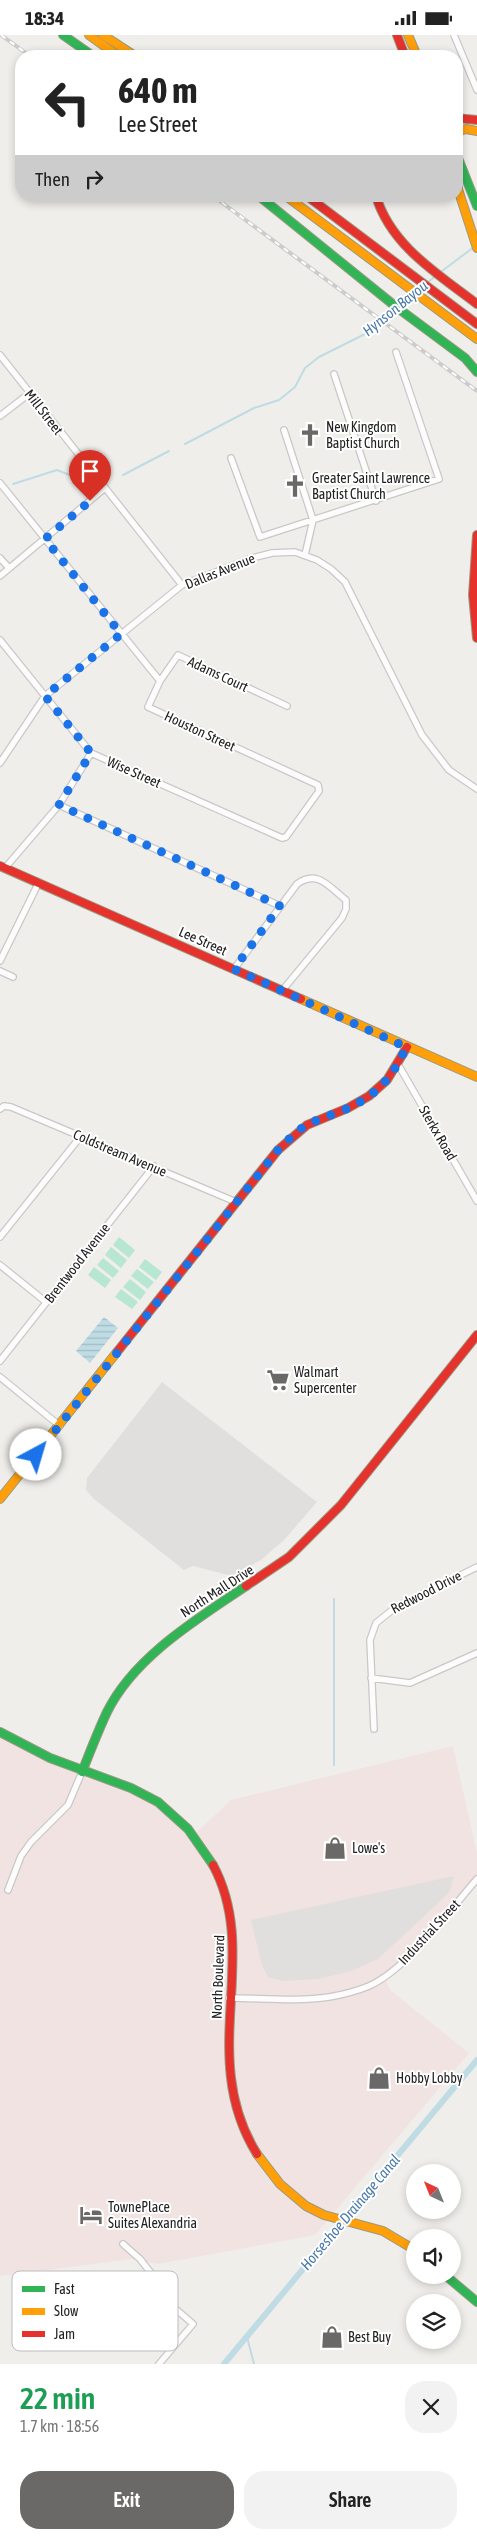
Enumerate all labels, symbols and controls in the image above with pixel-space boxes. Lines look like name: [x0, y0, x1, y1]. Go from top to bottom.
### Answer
text: 18:34: [25, 7, 64, 29]
icon: left: [35, 70, 100, 135]
text: 640 m: [118, 70, 197, 110]
text: Lee Street: [118, 111, 198, 137]
icon: right: [80, 165, 108, 193]
text: Then: [35, 168, 70, 190]
water label: Hynson Bayou: [359, 277, 431, 339]
street label: Mill Street: [21, 386, 67, 438]
place label: New Kingdom Baptist Church: [326, 419, 400, 451]
church icon: New Kingdom Baptist Church: [297, 422, 323, 448]
pin: [69, 450, 111, 501]
icon: arrive: [76, 457, 104, 485]
place label: Greater Saint Lawrence Baptist Church: [312, 470, 430, 502]
church icon: Greater Saint Lawrence Baptist Church: [282, 473, 308, 499]
street label: Dallas Avenue: [183, 550, 257, 592]
street label: Adams Court: [185, 653, 251, 695]
street label: Houston Street: [162, 708, 238, 754]
street label: Wise Street: [105, 753, 163, 791]
street label: Lee Street: [177, 923, 229, 959]
street label: Sterkx Road: [416, 1103, 460, 1163]
street label: Coldstream Avenue: [71, 1126, 169, 1180]
street label: Brentwood Avenue: [41, 1220, 113, 1306]
place label: Walmart Supercenter: [294, 1364, 357, 1396]
supermarket icon: Walmart Supercenter: [265, 1367, 291, 1393]
position arrow: [9, 1428, 61, 1480]
street label: North Mall Drive: [177, 1561, 257, 1621]
street label: Redwood Drive: [388, 1567, 464, 1617]
shop icon: Lowe's: [322, 1835, 348, 1861]
place label: Lowe's: [352, 1840, 385, 1856]
street label: Industrial Street: [395, 1896, 463, 1968]
street label: North Boulevard: [209, 1935, 227, 2019]
shop icon: Hobby Lobby: [366, 2065, 392, 2091]
place label: Hobby Lobby: [396, 2070, 463, 2086]
water label: Horseshoe Drainage Canal: [297, 2151, 403, 2273]
north arrow: [406, 2164, 461, 2219]
map controls: [406, 2164, 461, 2349]
place label: TownePlace Suites Alexandria: [108, 2199, 197, 2231]
hotel icon: TownePlace Suites Alexandria: [78, 2202, 104, 2228]
button: sound: [406, 2229, 461, 2284]
legend: [12, 2271, 178, 2351]
text: Fast: [54, 2281, 75, 2297]
button: layers: [406, 2294, 461, 2349]
text: Slow: [54, 2303, 79, 2319]
shop icon: Best Buy: [319, 2324, 345, 2350]
text: Jam: [54, 2326, 75, 2342]
place label: Best Buy: [348, 2329, 391, 2345]
text: 22 min: [20, 2381, 95, 2415]
button: close: [405, 2381, 457, 2433]
text: 1.7 km · 18:56: [20, 2417, 99, 2435]
button: Exit: [20, 2471, 234, 2529]
button: Share: [244, 2471, 457, 2529]

